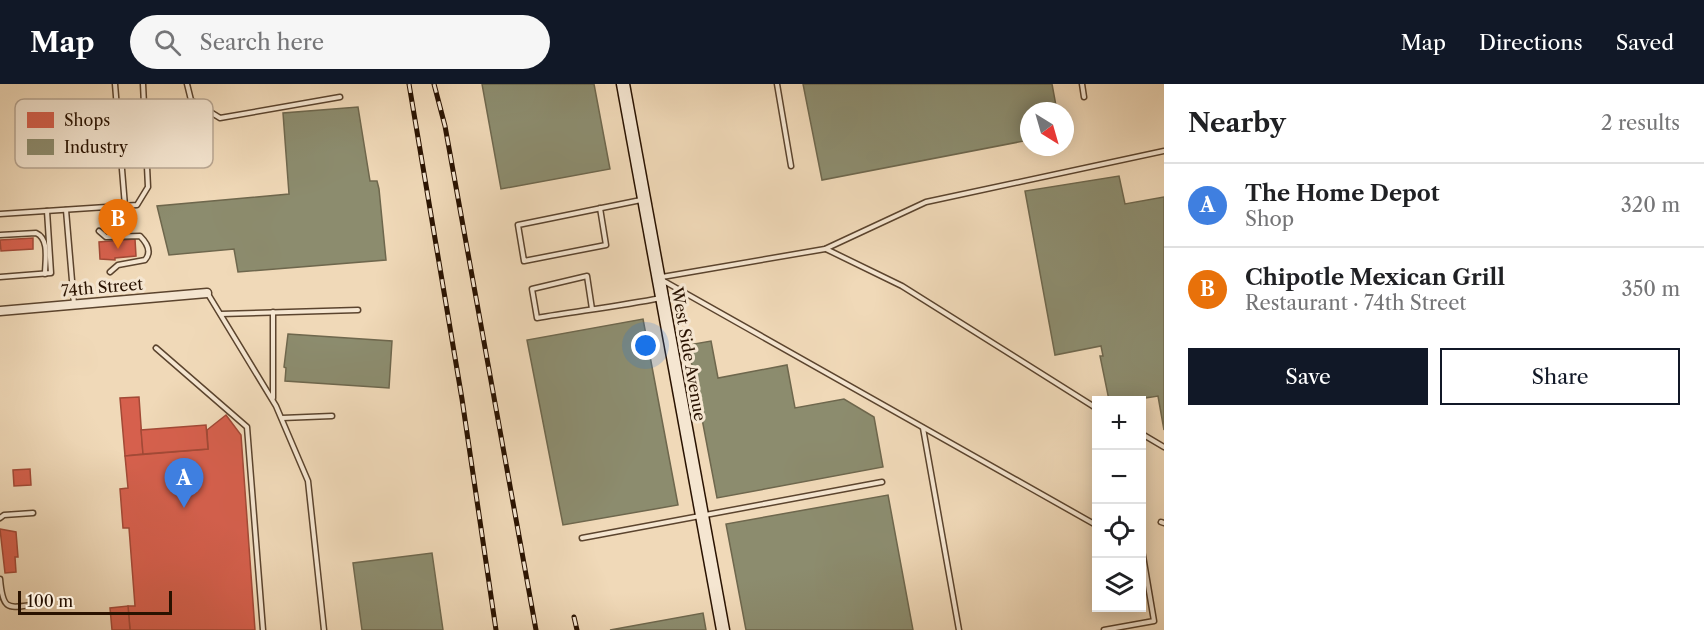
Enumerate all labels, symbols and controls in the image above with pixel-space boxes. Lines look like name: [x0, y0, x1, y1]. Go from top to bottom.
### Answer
search box: [130, 15, 550, 69]
text: Map: [30, 25, 94, 59]
icon: search: [151, 26, 184, 59]
text: Search here: [199, 29, 324, 56]
text: Map: [1401, 30, 1446, 55]
text: Directions: [1479, 30, 1583, 55]
text: Saved: [1616, 30, 1674, 55]
legend: [15, 99, 213, 168]
north arrow: [1020, 102, 1074, 156]
text: Nearby: [1188, 107, 1286, 139]
text: Shops: [64, 110, 110, 130]
text: 2 results: [1601, 111, 1680, 135]
text: Industry: [64, 137, 129, 157]
text: The Home Depot: [1245, 180, 1440, 207]
text: A: [1200, 193, 1215, 217]
text: 320 m: [1621, 193, 1680, 217]
pin: B: [98, 200, 138, 249]
text: Shop: [1245, 207, 1294, 231]
text: Chipotle Mexican Grill: [1245, 264, 1505, 291]
street label: 74th Street: [60, 273, 144, 301]
text: B: [1200, 277, 1215, 301]
text: 350 m: [1622, 277, 1680, 301]
street label: West Side Avenue: [667, 285, 711, 423]
text: Restaurant · 74th Street: [1245, 291, 1466, 315]
your location: [631, 331, 660, 360]
button: Save: [1188, 348, 1428, 405]
button: Share: [1440, 348, 1680, 405]
map controls: [1092, 396, 1146, 612]
button: +: [1092, 396, 1146, 450]
button: −: [1092, 450, 1146, 504]
pin: A: [164, 458, 204, 508]
button: locate: [1092, 504, 1146, 558]
button: layers: [1092, 558, 1146, 612]
scale bar: [18, 588, 172, 616]
text: 100 m: [27, 591, 73, 611]

